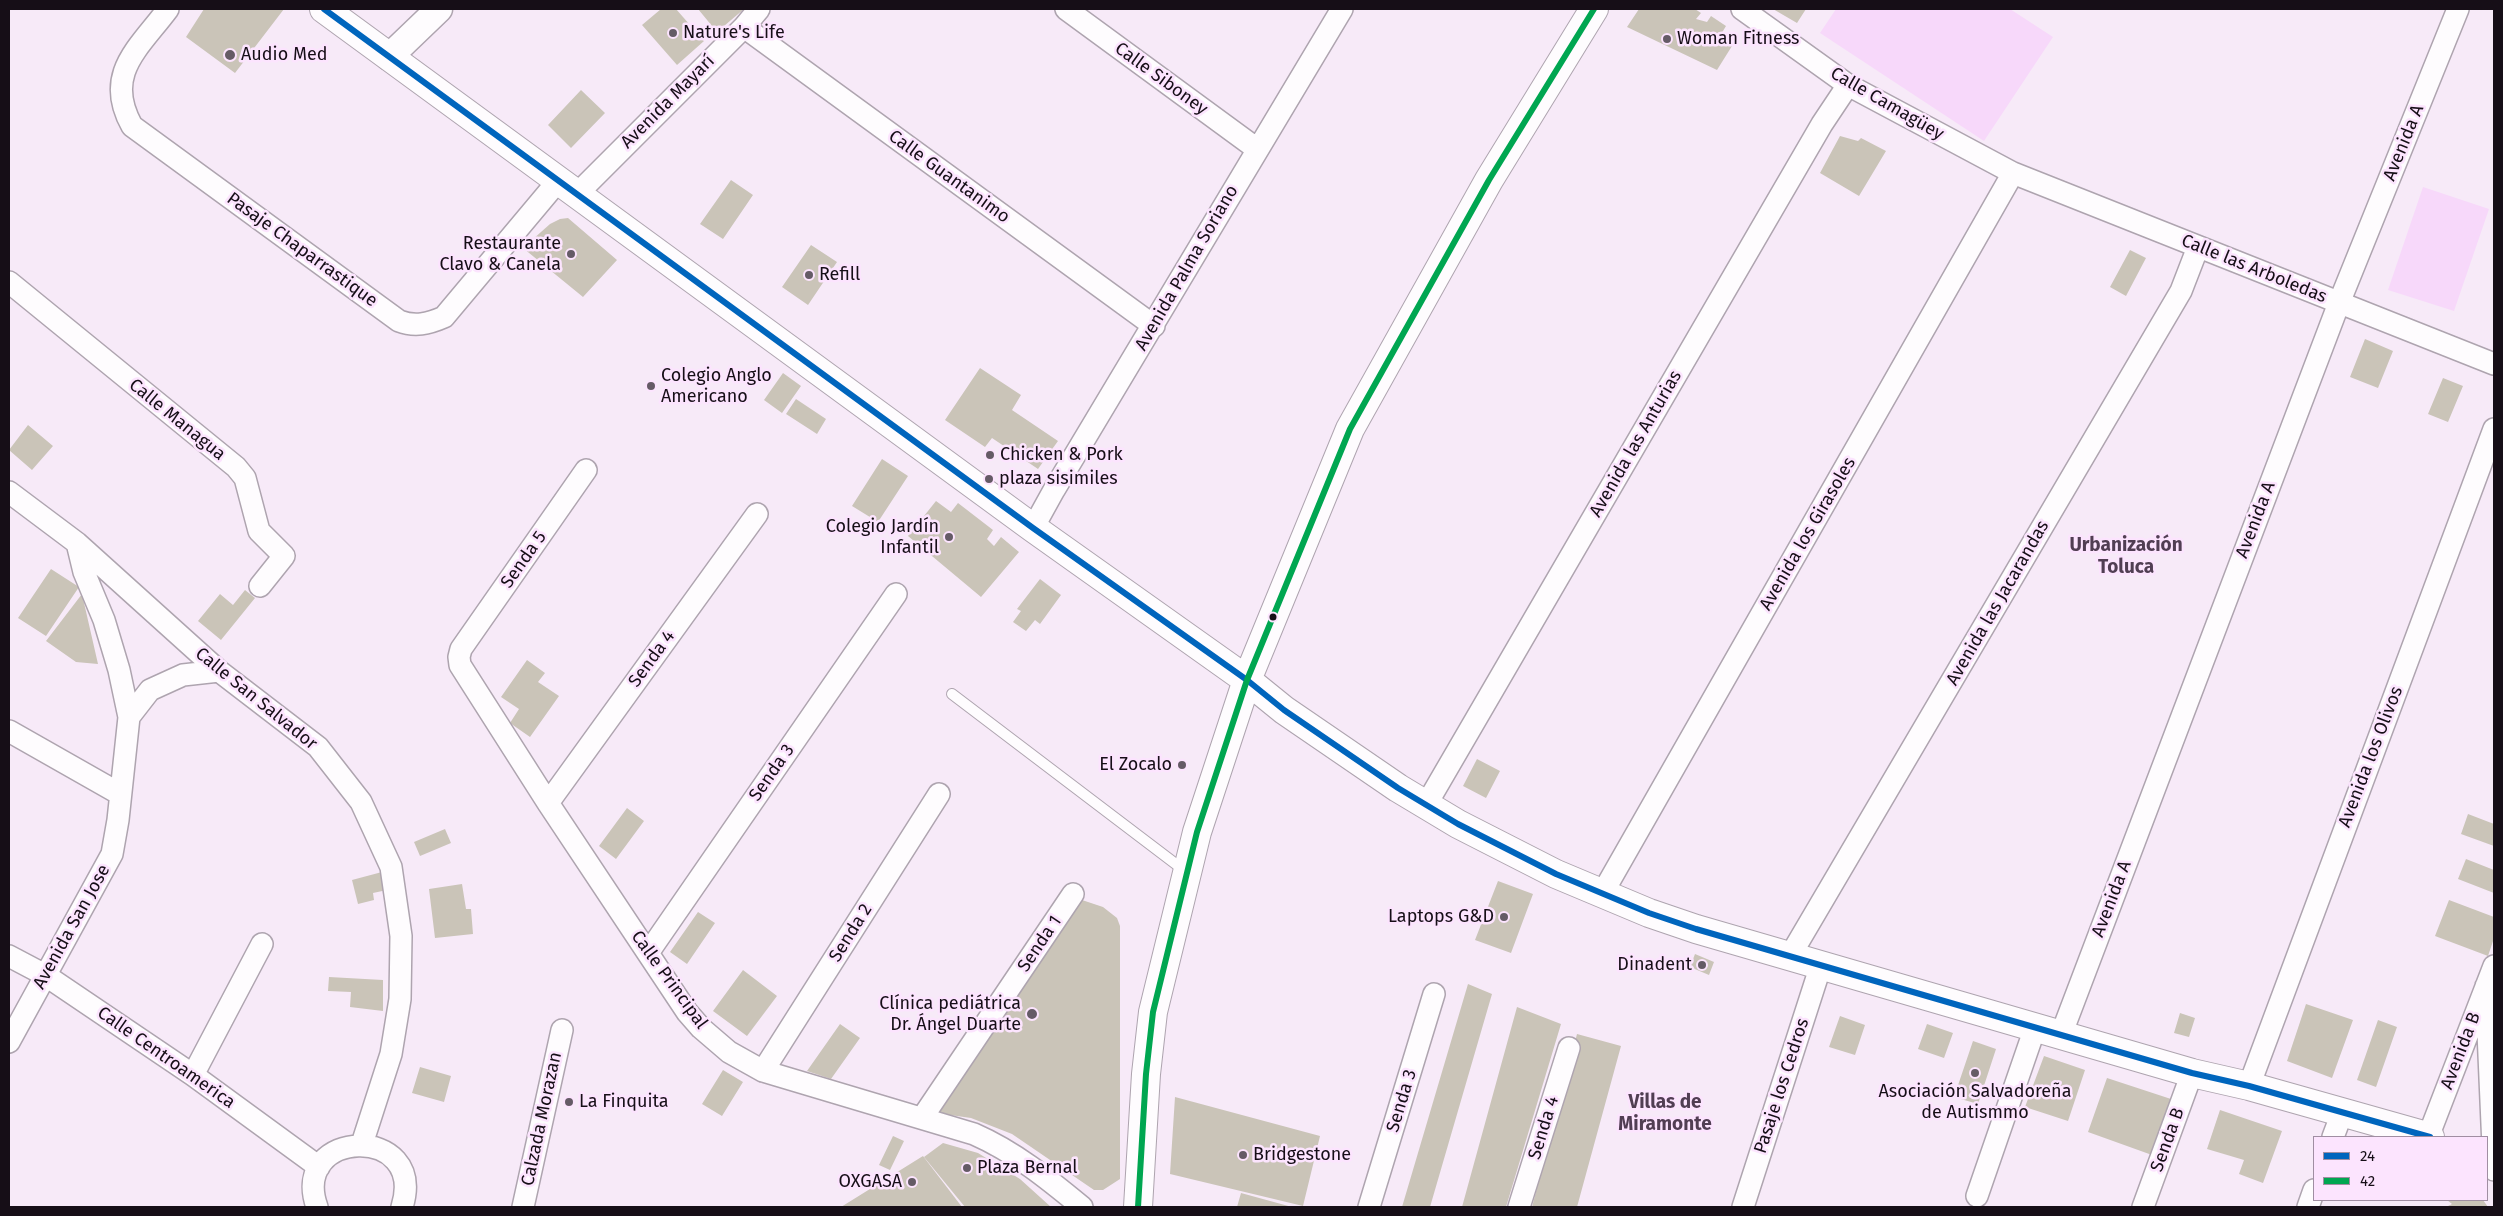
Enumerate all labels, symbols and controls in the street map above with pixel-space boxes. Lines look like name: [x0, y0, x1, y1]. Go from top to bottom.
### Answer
place label: Nature's Life: [683, 22, 785, 44]
marker: Nature's Life: [667, 27, 679, 39]
place label: Woman Fitness: [1677, 28, 1800, 50]
marker: Woman Fitness: [1661, 33, 1673, 45]
street label: Calle Siboney: [1110, 38, 1212, 120]
place label: Audio Med: [241, 44, 327, 66]
marker: Audio Med: [223, 48, 237, 62]
street label: Avenida Mayarí: [617, 51, 719, 153]
street label: Calle Camagüey: [1826, 63, 1948, 145]
street label: Avenida A: [2379, 102, 2429, 184]
street label: Calle Guantanimo: [884, 126, 1014, 228]
street label: Avenida Palma Soriano: [1131, 181, 1243, 355]
street label: Pasaje Chaparrastique: [222, 188, 382, 312]
street label: Calle las Arboledas: [2178, 230, 2330, 308]
place label: Restaurante Clavo & Canela: [439, 233, 561, 276]
marker: Restaurante Clavo & Canela: [565, 248, 577, 260]
place label: Refill: [819, 264, 860, 286]
marker: Refill: [803, 269, 815, 281]
place label: Colegio Anglo Americano: [661, 365, 772, 408]
street label: Avenida las Anturias: [1585, 367, 1687, 521]
street label: Calle Managua: [124, 374, 230, 466]
marker: Colegio Anglo Americano: [645, 380, 657, 392]
place label: Chicken & Pork: [1000, 444, 1123, 466]
marker: Chicken & Pork: [984, 449, 996, 461]
street label: Avenida los Girasoles: [1755, 454, 1861, 614]
place label: plaza sisimiles: [999, 468, 1118, 490]
marker: plaza sisimiles: [983, 473, 995, 485]
street label: Avenida A: [2232, 479, 2280, 561]
place label: Colegio Jardín Infantil: [826, 516, 939, 558]
street label: Avenida las Jacarandas: [1942, 517, 2054, 689]
street label: Senda 5: [497, 527, 551, 593]
marker: Colegio Jardín Infantil: [943, 531, 955, 543]
district label: Urbanización Toluca: [2069, 535, 2183, 579]
unlabelled marker: [1268, 612, 1278, 622]
street label: Senda 4: [624, 626, 680, 692]
street label: Calle San Salvador: [191, 643, 321, 755]
street label: Avenida los Olivos: [2334, 683, 2408, 831]
street label: Senda 3: [745, 740, 799, 806]
place label: El Zocalo: [1099, 754, 1172, 776]
marker: El Zocalo: [1176, 759, 1188, 771]
street label: Avenida A: [2088, 858, 2136, 940]
street label: Avenida San Jose: [29, 861, 115, 993]
street label: Senda 2: [825, 900, 877, 966]
place label: Laptops G&D: [1388, 906, 1494, 928]
marker: Laptops G&D: [1498, 911, 1510, 923]
street label: Senda 1: [1013, 912, 1067, 976]
street label: Calle Principal: [626, 927, 712, 1033]
place label: Dinadent: [1617, 954, 1692, 976]
marker: Dinadent: [1696, 959, 1708, 971]
place label: Clínica pediátrica Dr. Ángel Duarte: [879, 993, 1021, 1036]
street label: Calle Centroamerica: [93, 1002, 239, 1114]
marker: Clínica pediátrica Dr. Ángel Duarte: [1025, 1007, 1039, 1021]
street label: Avenida B: [2436, 1009, 2486, 1093]
street label: Pasaje los Cedros: [1750, 1016, 1814, 1156]
street label: Calzada Morazan: [517, 1050, 567, 1188]
street label: Senda 3: [1382, 1067, 1422, 1135]
marker: Asociación Salvadoreña de Autismmo: [1969, 1067, 1981, 1079]
place label: Asociación Salvadoreña de Autismmo: [1879, 1081, 2071, 1124]
place label: La Finquita: [579, 1091, 669, 1113]
district label: Villas de Miramonte: [1618, 1092, 1712, 1136]
street label: Senda 4: [1524, 1094, 1564, 1162]
marker: La Finquita: [563, 1096, 575, 1108]
street label: Senda B: [2146, 1105, 2190, 1175]
legend: [2313, 1136, 2488, 1201]
place label: Bridgestone: [1253, 1144, 1351, 1166]
text: 24: [2360, 1147, 2375, 1165]
marker: Bridgestone: [1237, 1149, 1249, 1161]
place label: Plaza Bernal: [977, 1157, 1078, 1179]
marker: Plaza Bernal: [961, 1162, 973, 1174]
place label: OXGASA: [839, 1171, 902, 1193]
text: 42: [2360, 1172, 2375, 1190]
marker: OXGASA: [906, 1176, 918, 1188]

